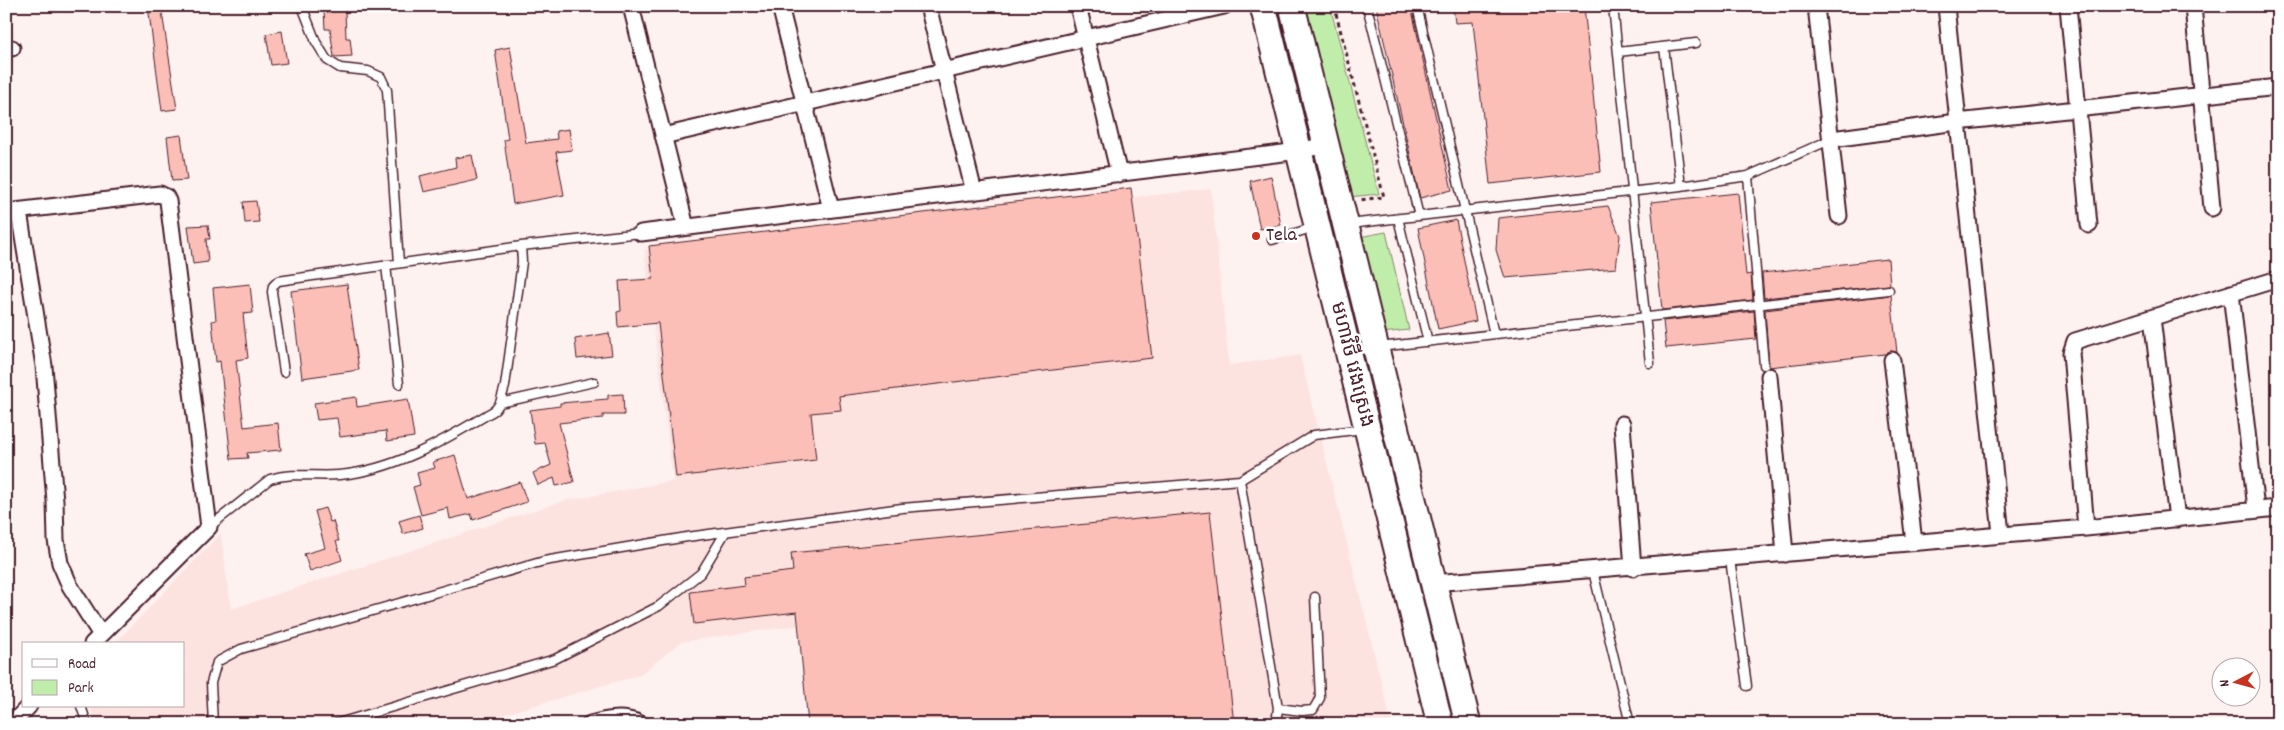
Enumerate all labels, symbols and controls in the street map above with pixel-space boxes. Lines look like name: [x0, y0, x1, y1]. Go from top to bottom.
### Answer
place label: Tela: [1266, 222, 1298, 250]
marker: Tela: [1250, 230, 1262, 242]
street label: មហាវិថី វេងស្រេង: [1322, 299, 1382, 431]
legend: [22, 642, 185, 708]
text: Road: [68, 654, 96, 676]
north arrow: [2212, 658, 2262, 708]
text: Park: [68, 678, 94, 700]
text: N: [2215, 679, 2235, 688]

